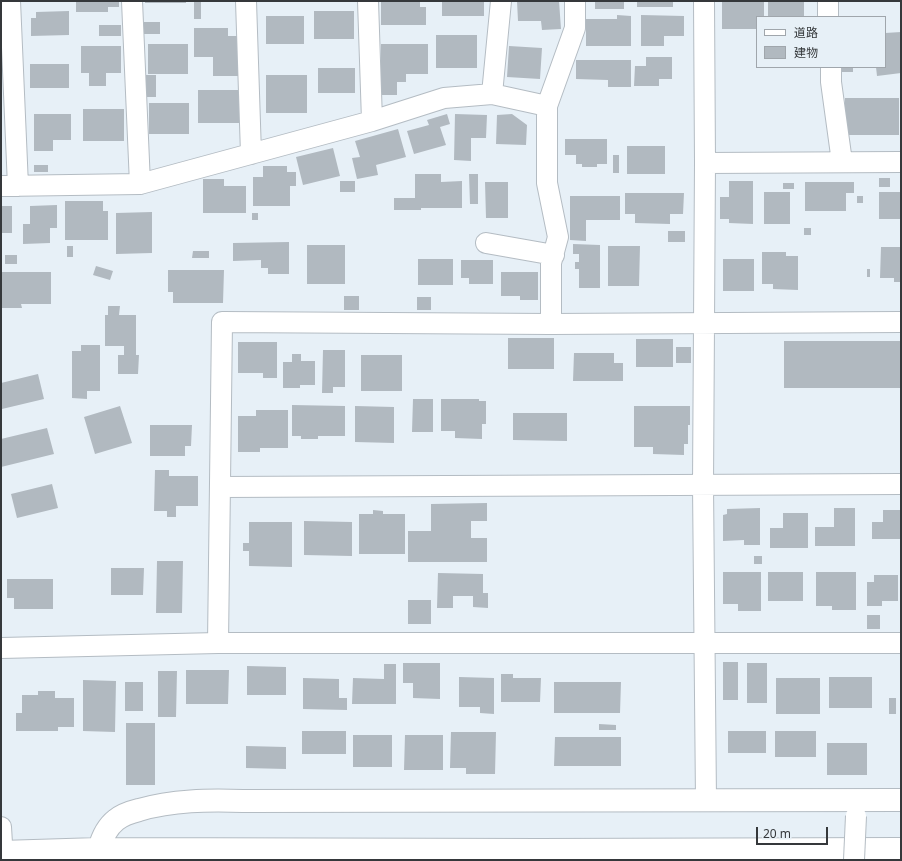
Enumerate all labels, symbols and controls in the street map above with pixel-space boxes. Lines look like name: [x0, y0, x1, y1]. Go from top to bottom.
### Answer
legend: [756, 16, 886, 68]
text: 道路: [794, 24, 818, 41]
text: 建物: [794, 44, 818, 61]
scale bar: [758, 819, 830, 845]
text: 20 m: [763, 825, 791, 842]

